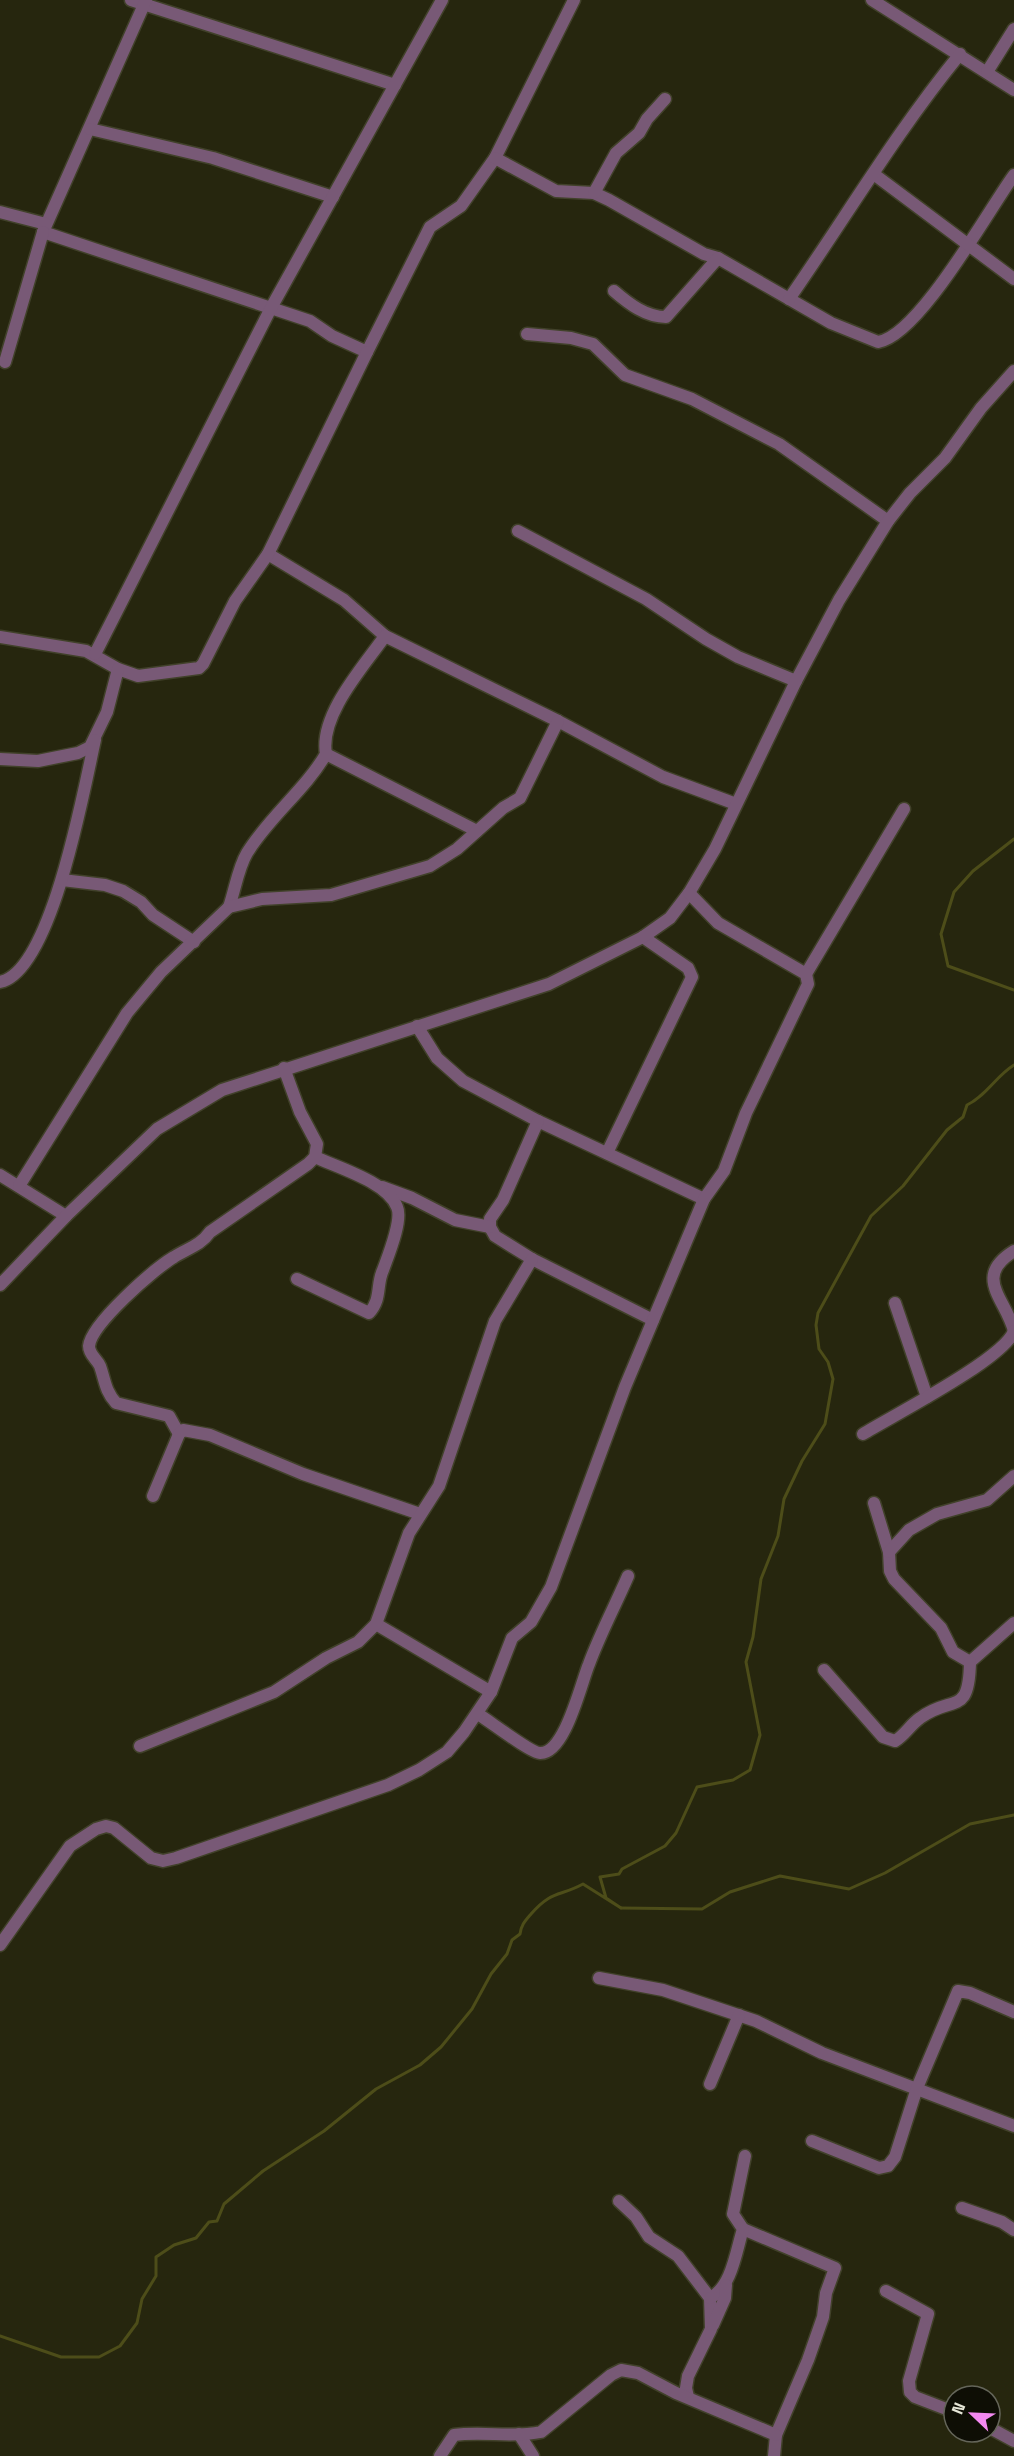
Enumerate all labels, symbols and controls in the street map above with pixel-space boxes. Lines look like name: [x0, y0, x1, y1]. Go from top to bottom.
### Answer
north arrow: [942, 2384, 1002, 2444]
text: N: [947, 2399, 970, 2417]

